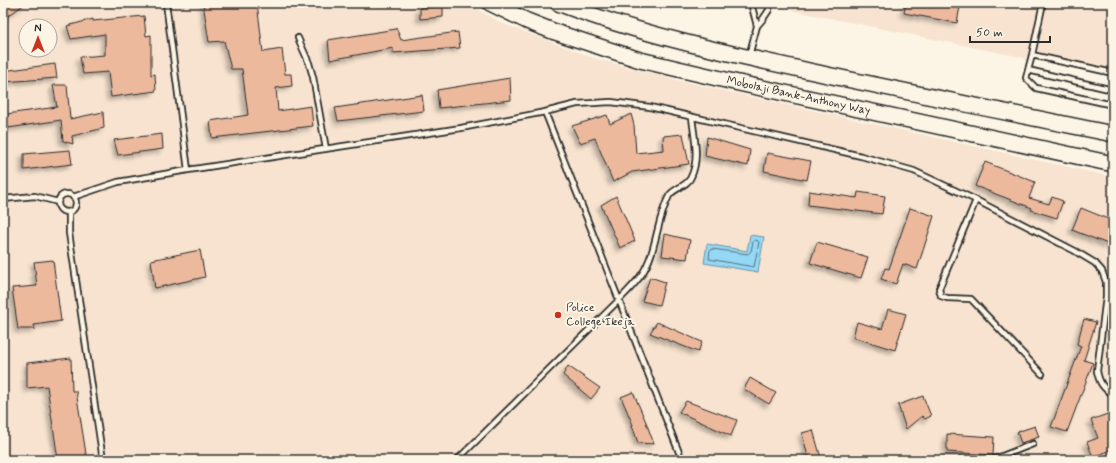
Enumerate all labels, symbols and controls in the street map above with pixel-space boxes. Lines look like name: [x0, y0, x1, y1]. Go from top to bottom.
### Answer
north arrow: [18, 18, 58, 58]
scale bar: [970, 18, 1050, 44]
text: N: [34, 22, 42, 36]
text: 50 m: [976, 25, 1003, 41]
street label: Mobolaji Bank-Anthony Way: [725, 72, 872, 119]
place label: Police College Ikeja: [566, 300, 635, 330]
marker: Police College Ikeja: [553, 310, 563, 320]

